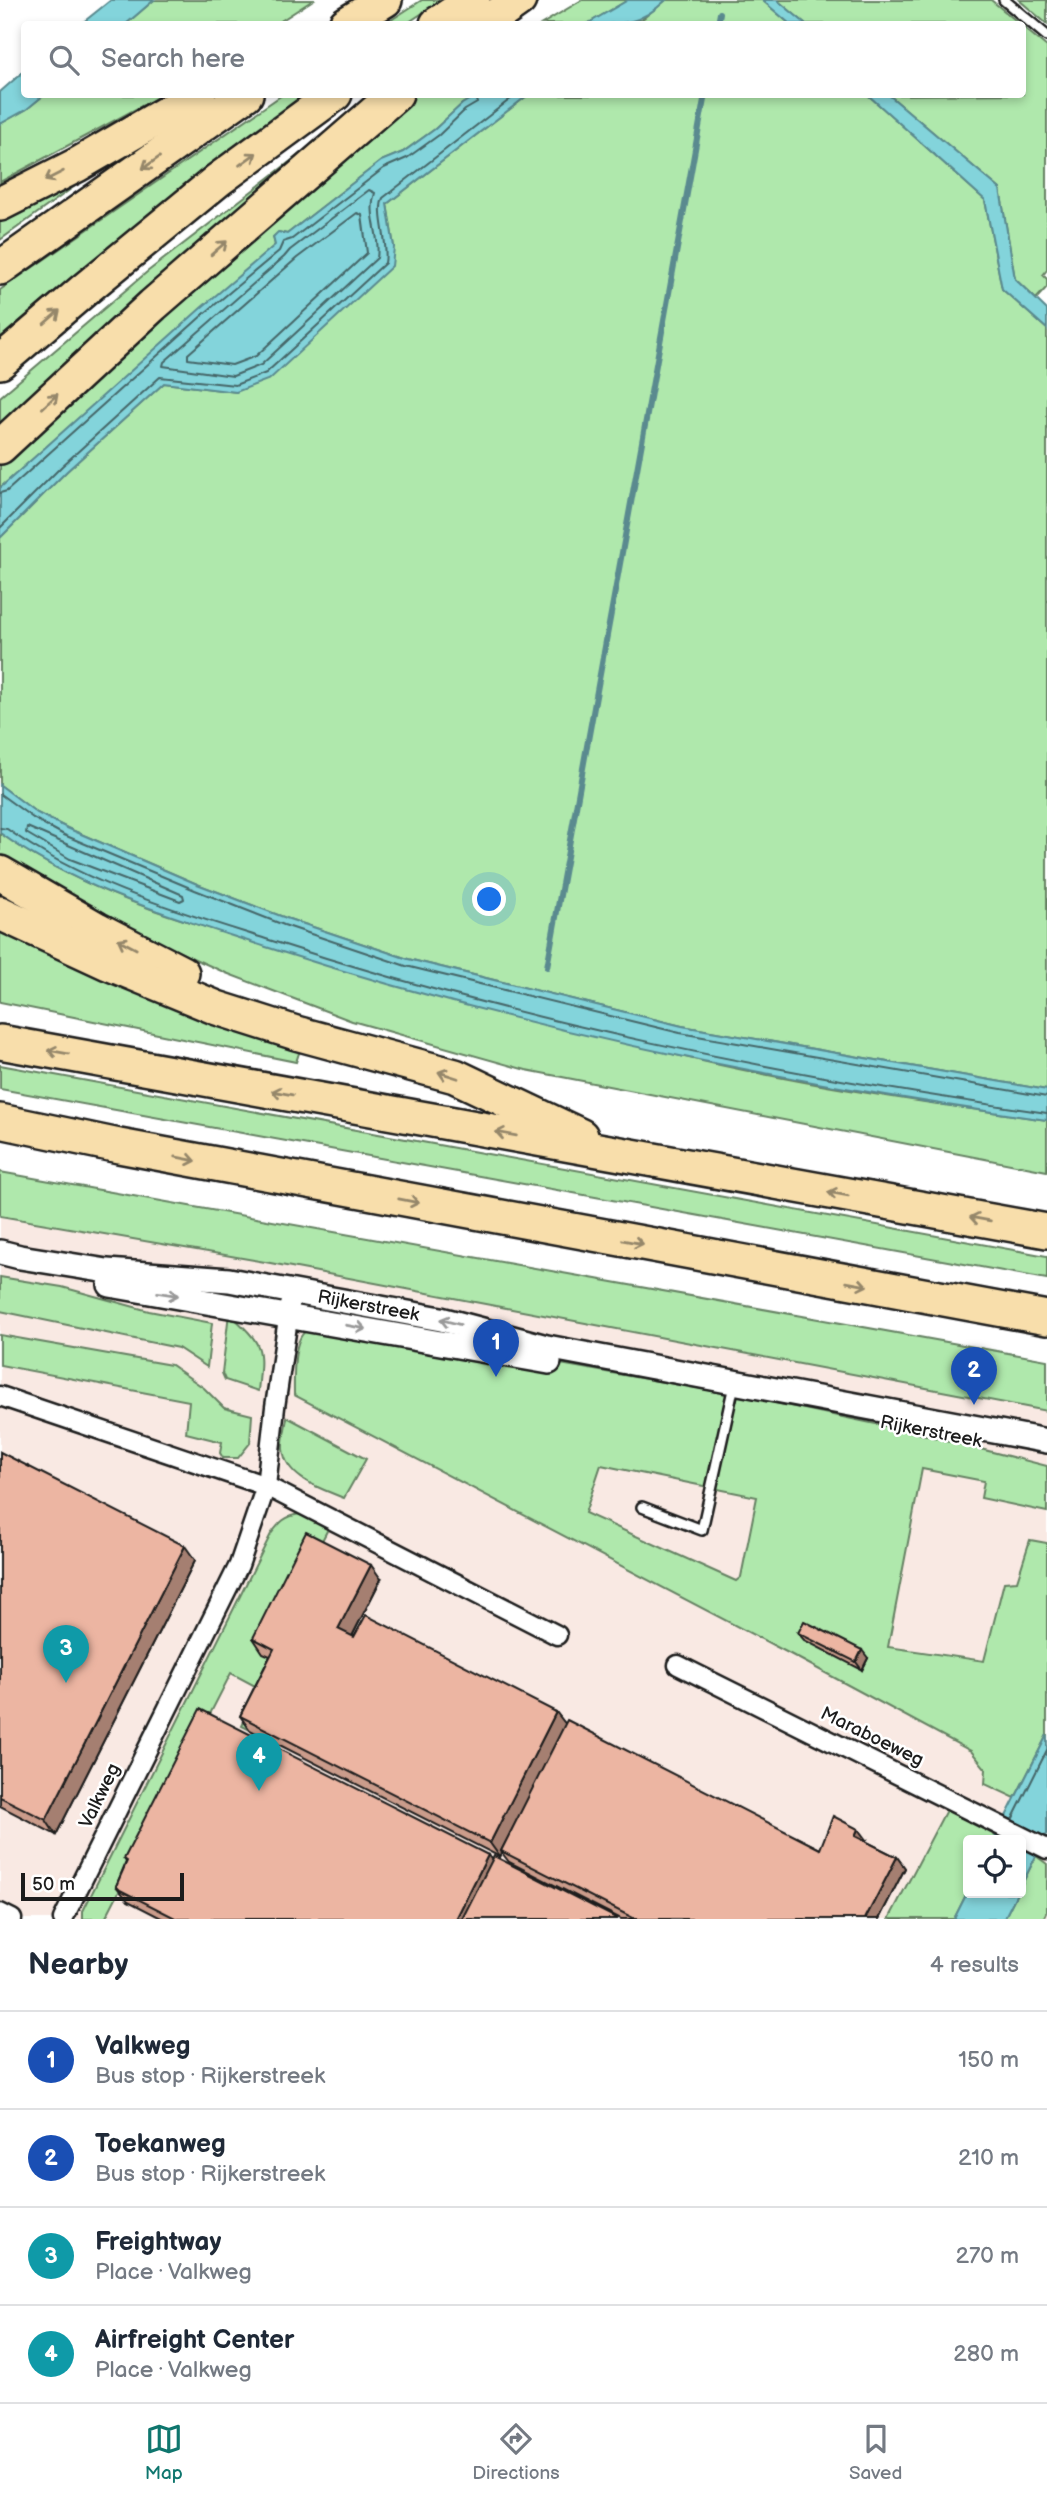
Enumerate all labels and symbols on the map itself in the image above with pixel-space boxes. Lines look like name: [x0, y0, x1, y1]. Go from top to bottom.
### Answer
one-way arrow: [238, 152, 257, 167]
one-way arrow: [142, 155, 161, 170]
one-way arrow: [44, 170, 65, 184]
one-way arrow: [209, 240, 227, 256]
one-way arrow: [42, 309, 60, 325]
one-way arrow: [41, 393, 59, 409]
your location: [472, 882, 506, 916]
one-way arrow: [117, 937, 138, 951]
one-way arrow: [47, 1045, 70, 1059]
one-way arrow: [438, 1068, 460, 1080]
one-way arrow: [271, 1086, 294, 1099]
one-way arrow: [495, 1127, 518, 1140]
one-way arrow: [174, 1152, 197, 1166]
one-way arrow: [827, 1187, 850, 1200]
one-way arrow: [397, 1194, 420, 1208]
one-way arrow: [969, 1212, 992, 1225]
one-way arrow: [621, 1236, 644, 1250]
one-way arrow: [845, 1277, 868, 1291]
street label: Rijkerstreek: [316, 1285, 422, 1326]
one-way arrow: [156, 1288, 179, 1301]
one-way arrow: [440, 1314, 462, 1327]
pin: 1: [473, 1319, 519, 1377]
one-way arrow: [344, 1321, 367, 1335]
pin: 2: [951, 1347, 997, 1405]
street label: Rijkerstreek: [878, 1411, 984, 1453]
pin: 3: [43, 1625, 89, 1683]
street label: Maraboeweg: [817, 1702, 927, 1772]
pin: 4: [236, 1733, 282, 1791]
street label: Valkweg: [74, 1760, 126, 1832]
scale bar: [21, 1870, 184, 1902]

